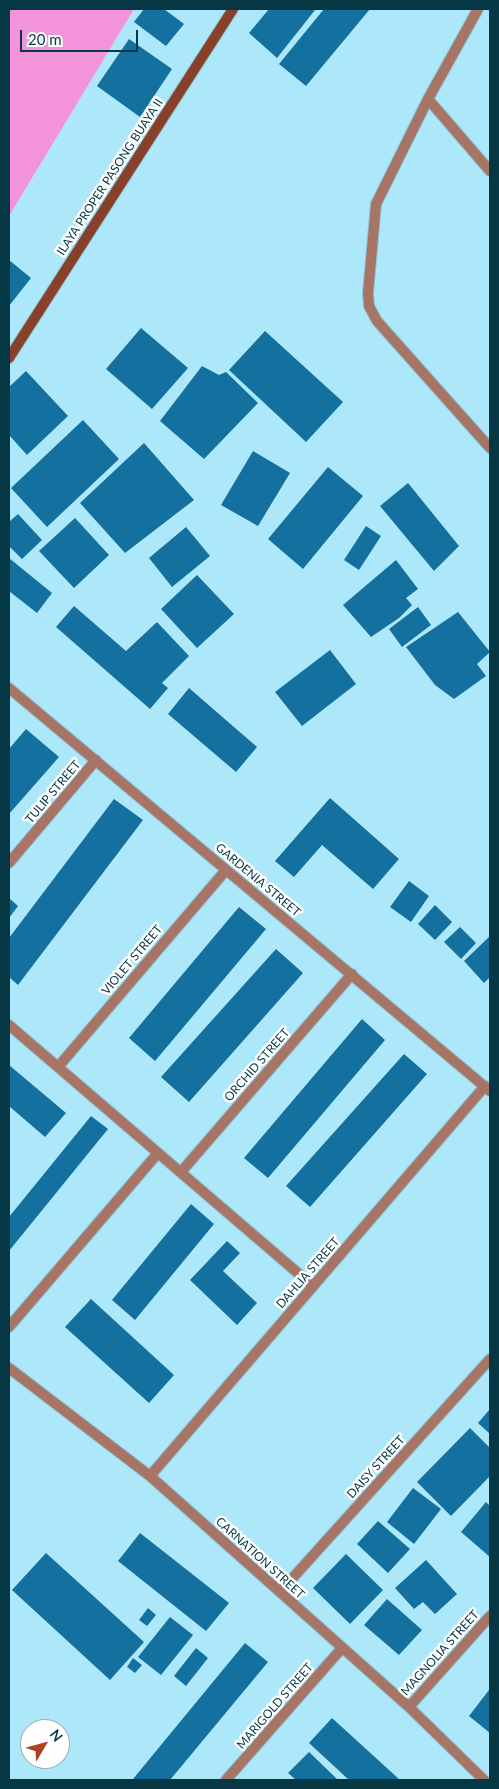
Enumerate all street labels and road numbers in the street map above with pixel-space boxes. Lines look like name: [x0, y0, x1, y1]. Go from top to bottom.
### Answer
street label: ILAYA PROPER PASONG BUAYA II: [54, 96, 166, 258]
street label: TULIP STREET: [22, 758, 84, 826]
street label: GARDENIA STREET: [213, 840, 303, 920]
street label: VIOLET STREET: [99, 922, 165, 998]
street label: ORCHID STREET: [221, 1026, 293, 1104]
street label: DAHLIA STREET: [273, 1235, 343, 1311]
street label: DAISY STREET: [344, 1433, 408, 1501]
street label: CARNATION STREET: [213, 1514, 307, 1602]
street label: MAGNOLIA STREET: [398, 1608, 482, 1698]
street label: MARIGOLD STREET: [234, 1660, 316, 1752]

